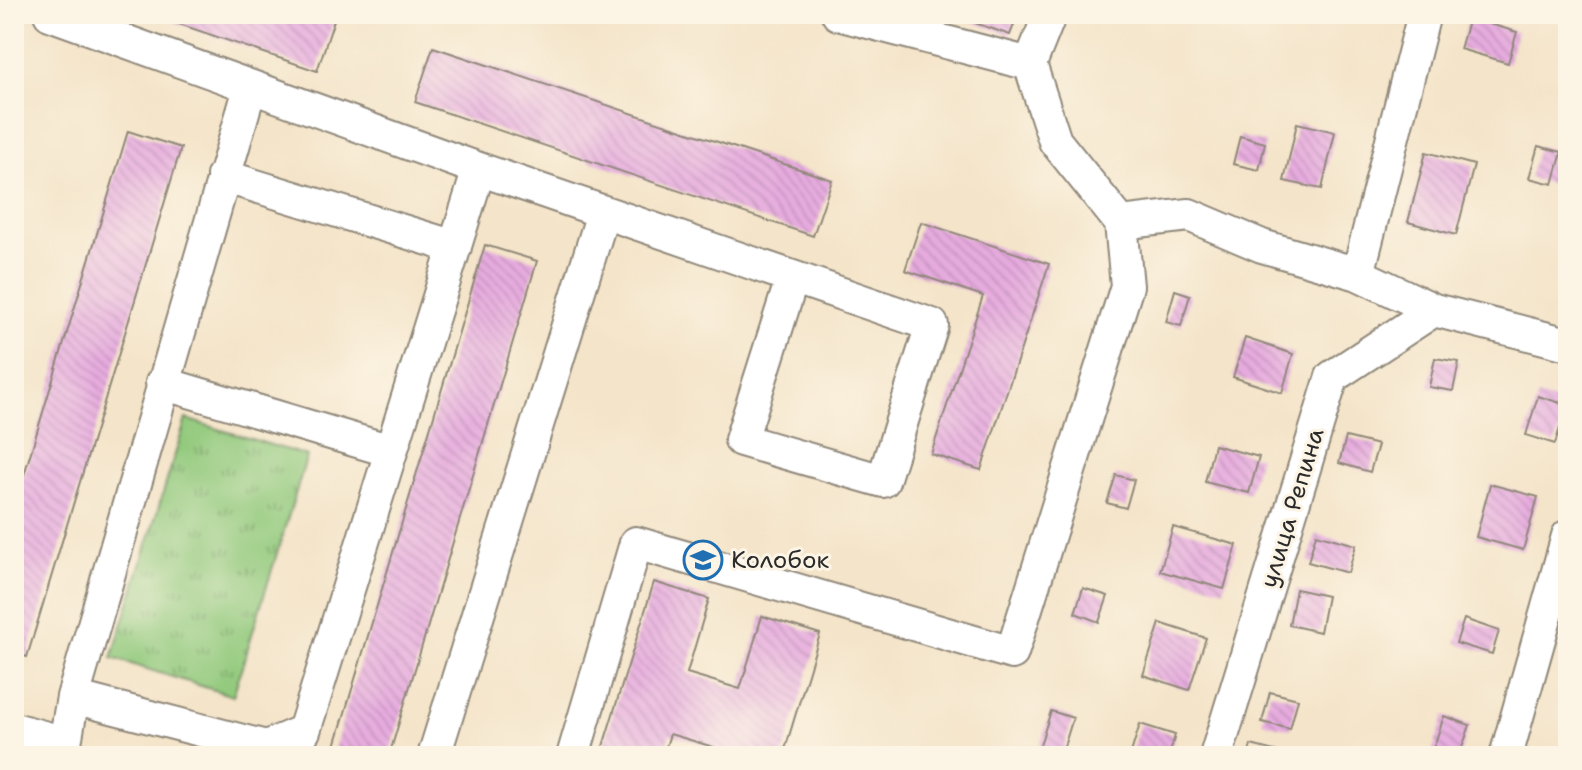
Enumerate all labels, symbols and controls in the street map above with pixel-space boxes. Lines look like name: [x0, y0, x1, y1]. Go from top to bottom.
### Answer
street label: улица Репина: [1253, 424, 1331, 592]
school or university icon: Колобок: [682, 539, 724, 581]
place label: Колобок: [731, 544, 829, 576]

